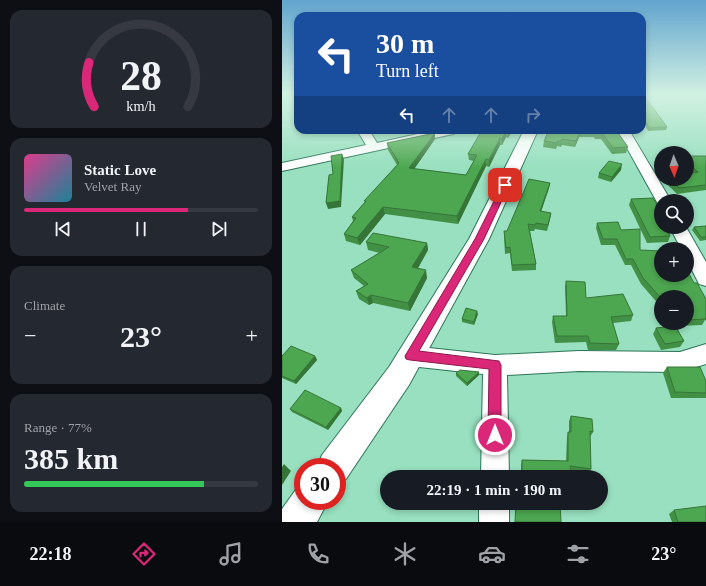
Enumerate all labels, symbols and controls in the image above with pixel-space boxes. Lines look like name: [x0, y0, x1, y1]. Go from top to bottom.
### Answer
icon: left: [310, 28, 362, 80]
text: 30 m: [376, 28, 434, 59]
text: 28: [120, 53, 162, 99]
text: Turn left: [376, 61, 439, 81]
text: km/h: [126, 98, 156, 114]
icon: left: [396, 104, 418, 126]
icon: ahead: [438, 104, 460, 126]
icon: ahead: [480, 104, 502, 126]
icon: right: [522, 104, 544, 126]
north arrow: [654, 146, 694, 186]
map controls: [654, 146, 694, 330]
text: Static Love: [84, 162, 156, 178]
pin: [488, 168, 522, 202]
icon: arrive: [494, 174, 516, 196]
text: Velvet Ray: [84, 179, 141, 194]
button: search: [654, 194, 694, 234]
icon: previous: [52, 218, 74, 240]
icon: pause: [130, 218, 152, 240]
icon: next: [208, 218, 230, 240]
button: +: [654, 242, 694, 282]
button: −: [654, 290, 694, 330]
text: Climate: [24, 298, 65, 313]
text: 23°: [120, 320, 162, 353]
text: −: [24, 323, 36, 348]
text: +: [246, 323, 258, 348]
position arrow: [474, 414, 516, 456]
text: Range · 77%: [24, 420, 92, 435]
text: 385 km: [24, 442, 118, 475]
speed limit sign: 30: [294, 458, 346, 510]
text: 22:19 · 1 min · 190 m: [427, 482, 562, 498]
icon: directions: [130, 540, 158, 568]
icon: music: [217, 540, 245, 568]
icon: phone: [304, 540, 332, 568]
icon: climate: [391, 540, 419, 568]
icon: car: [478, 540, 506, 568]
icon: filters: [564, 540, 592, 568]
text: 22:18: [29, 544, 71, 564]
text: 23°: [651, 544, 677, 564]

